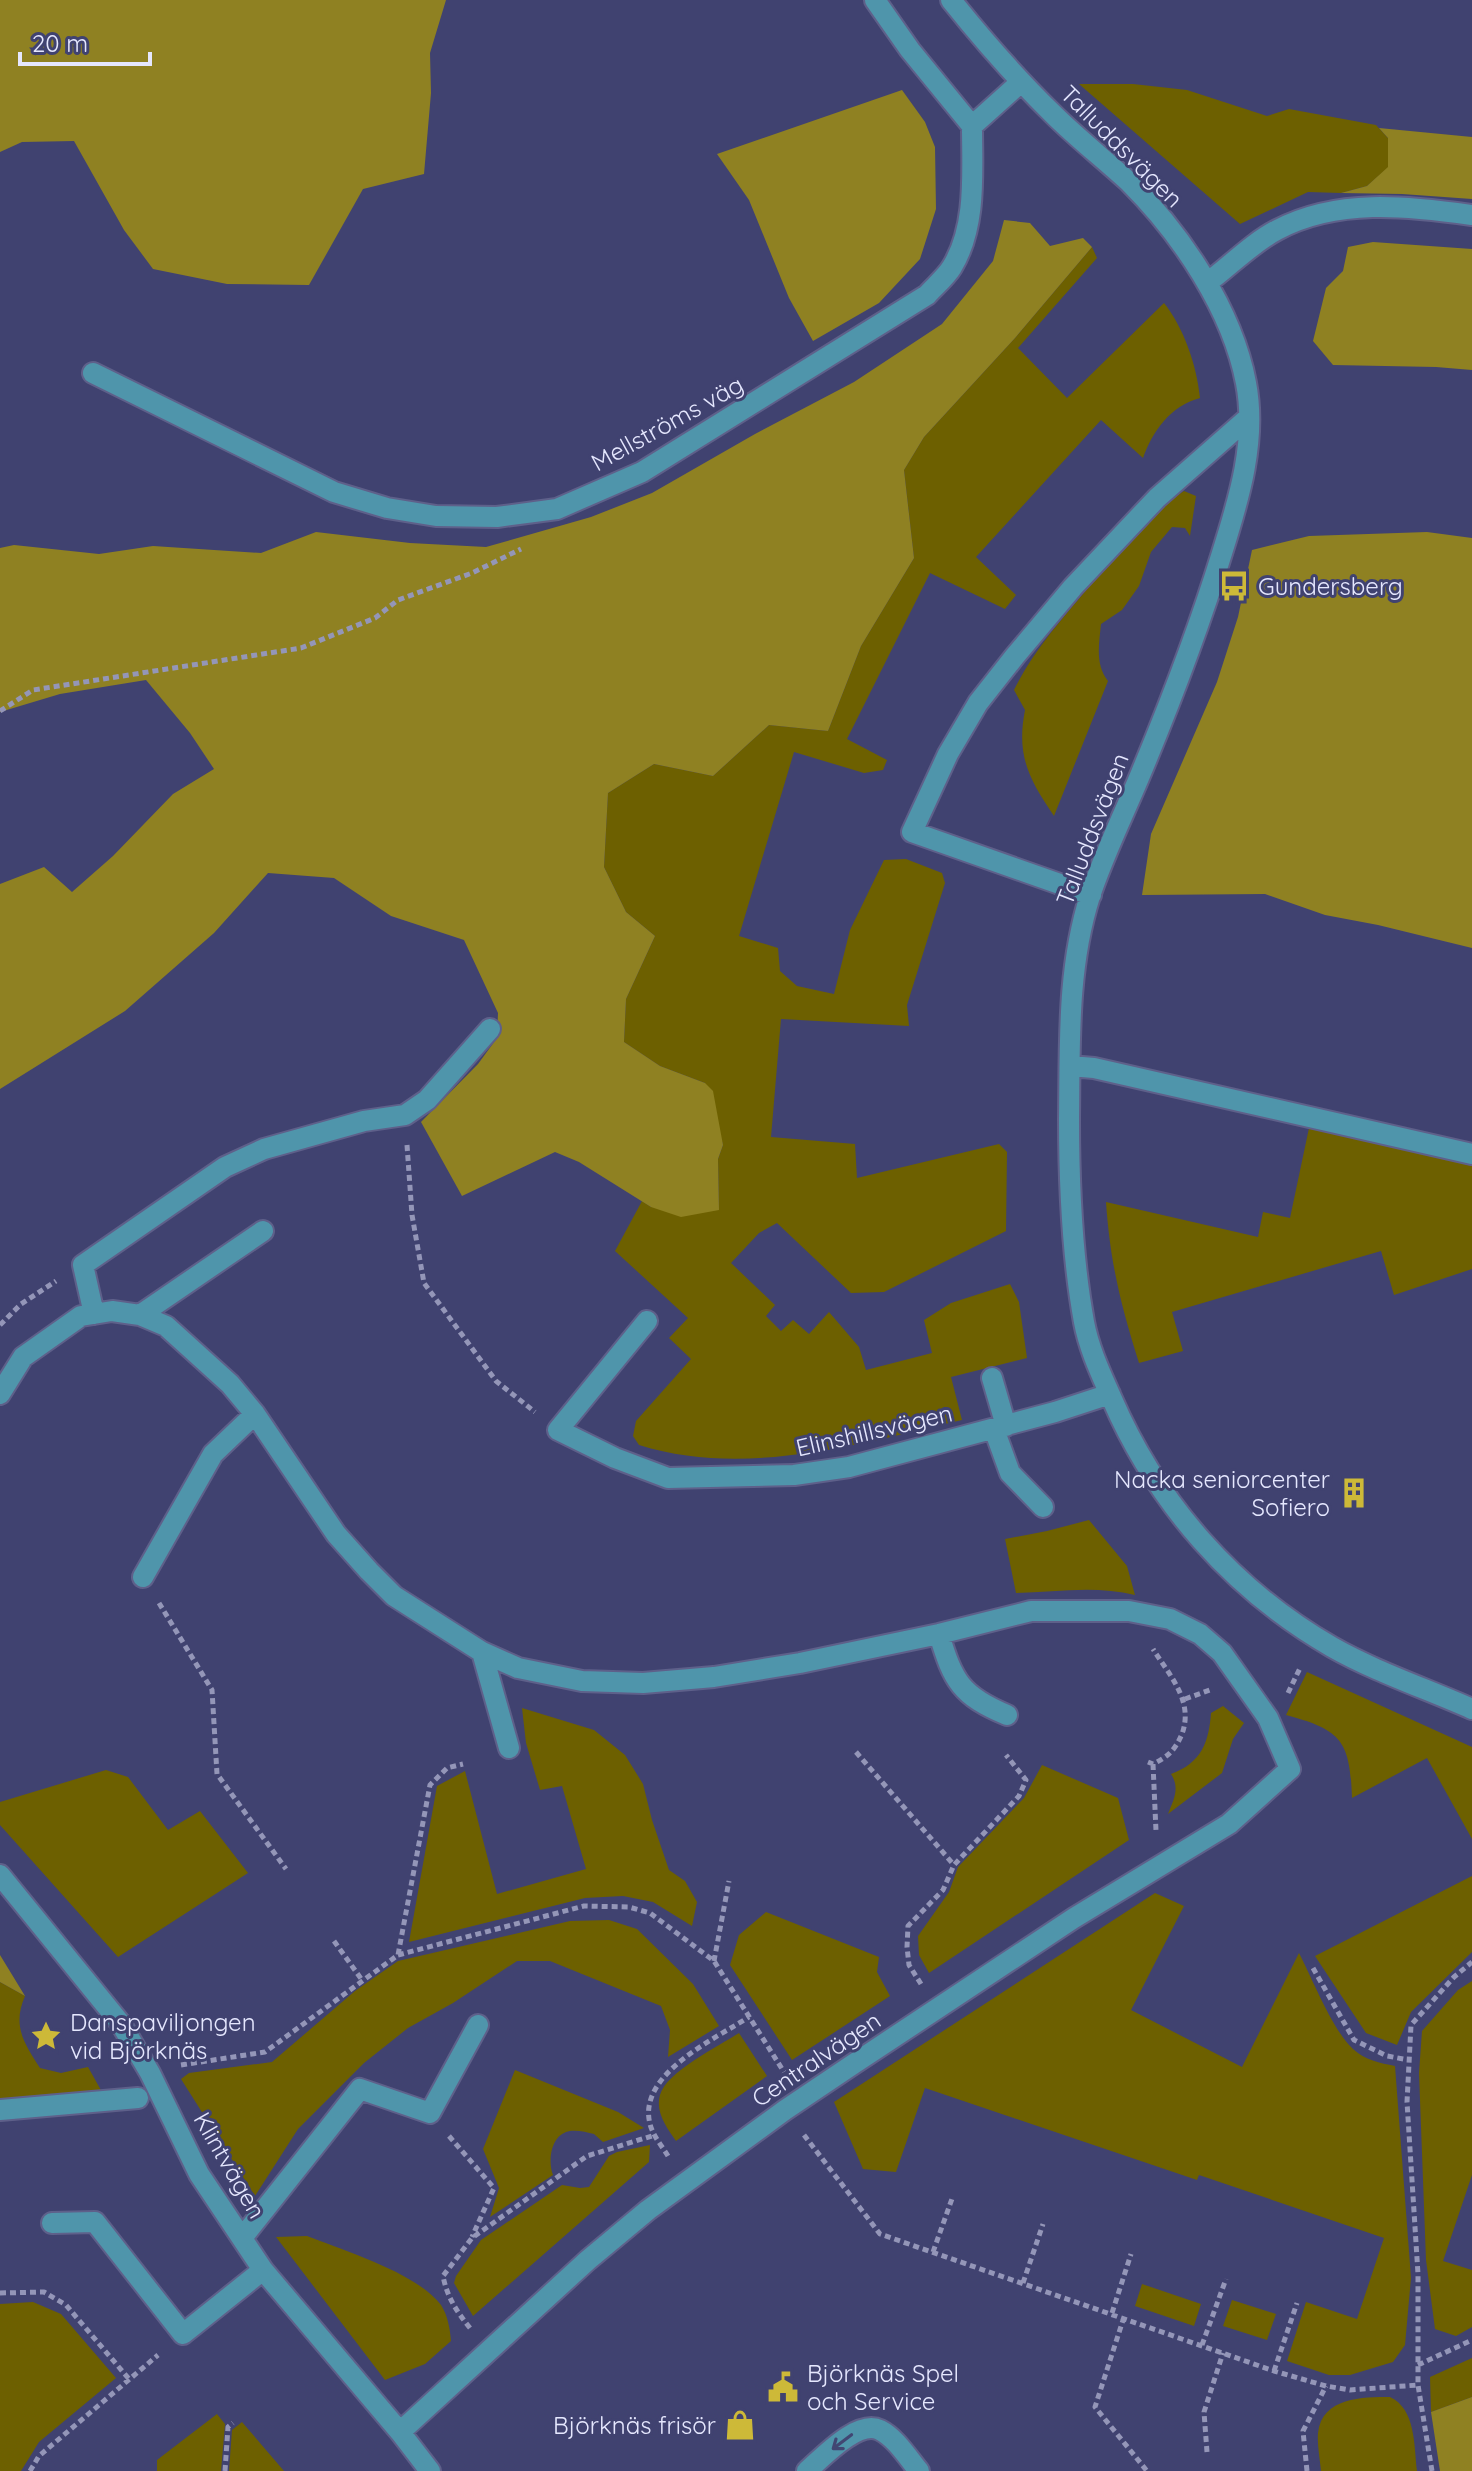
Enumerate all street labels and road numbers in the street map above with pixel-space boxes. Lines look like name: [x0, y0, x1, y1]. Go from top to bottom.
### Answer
street label: Talluddsvägen: [1055, 79, 1189, 213]
street label: Mellströms väg: [586, 369, 748, 477]
street label: Talluddsvägen: [1049, 749, 1135, 909]
street label: Elinshillsvägen: [793, 1397, 955, 1463]
street label: Centralvägen: [746, 2005, 886, 2113]
street label: Klintvägen: [188, 2106, 272, 2224]

